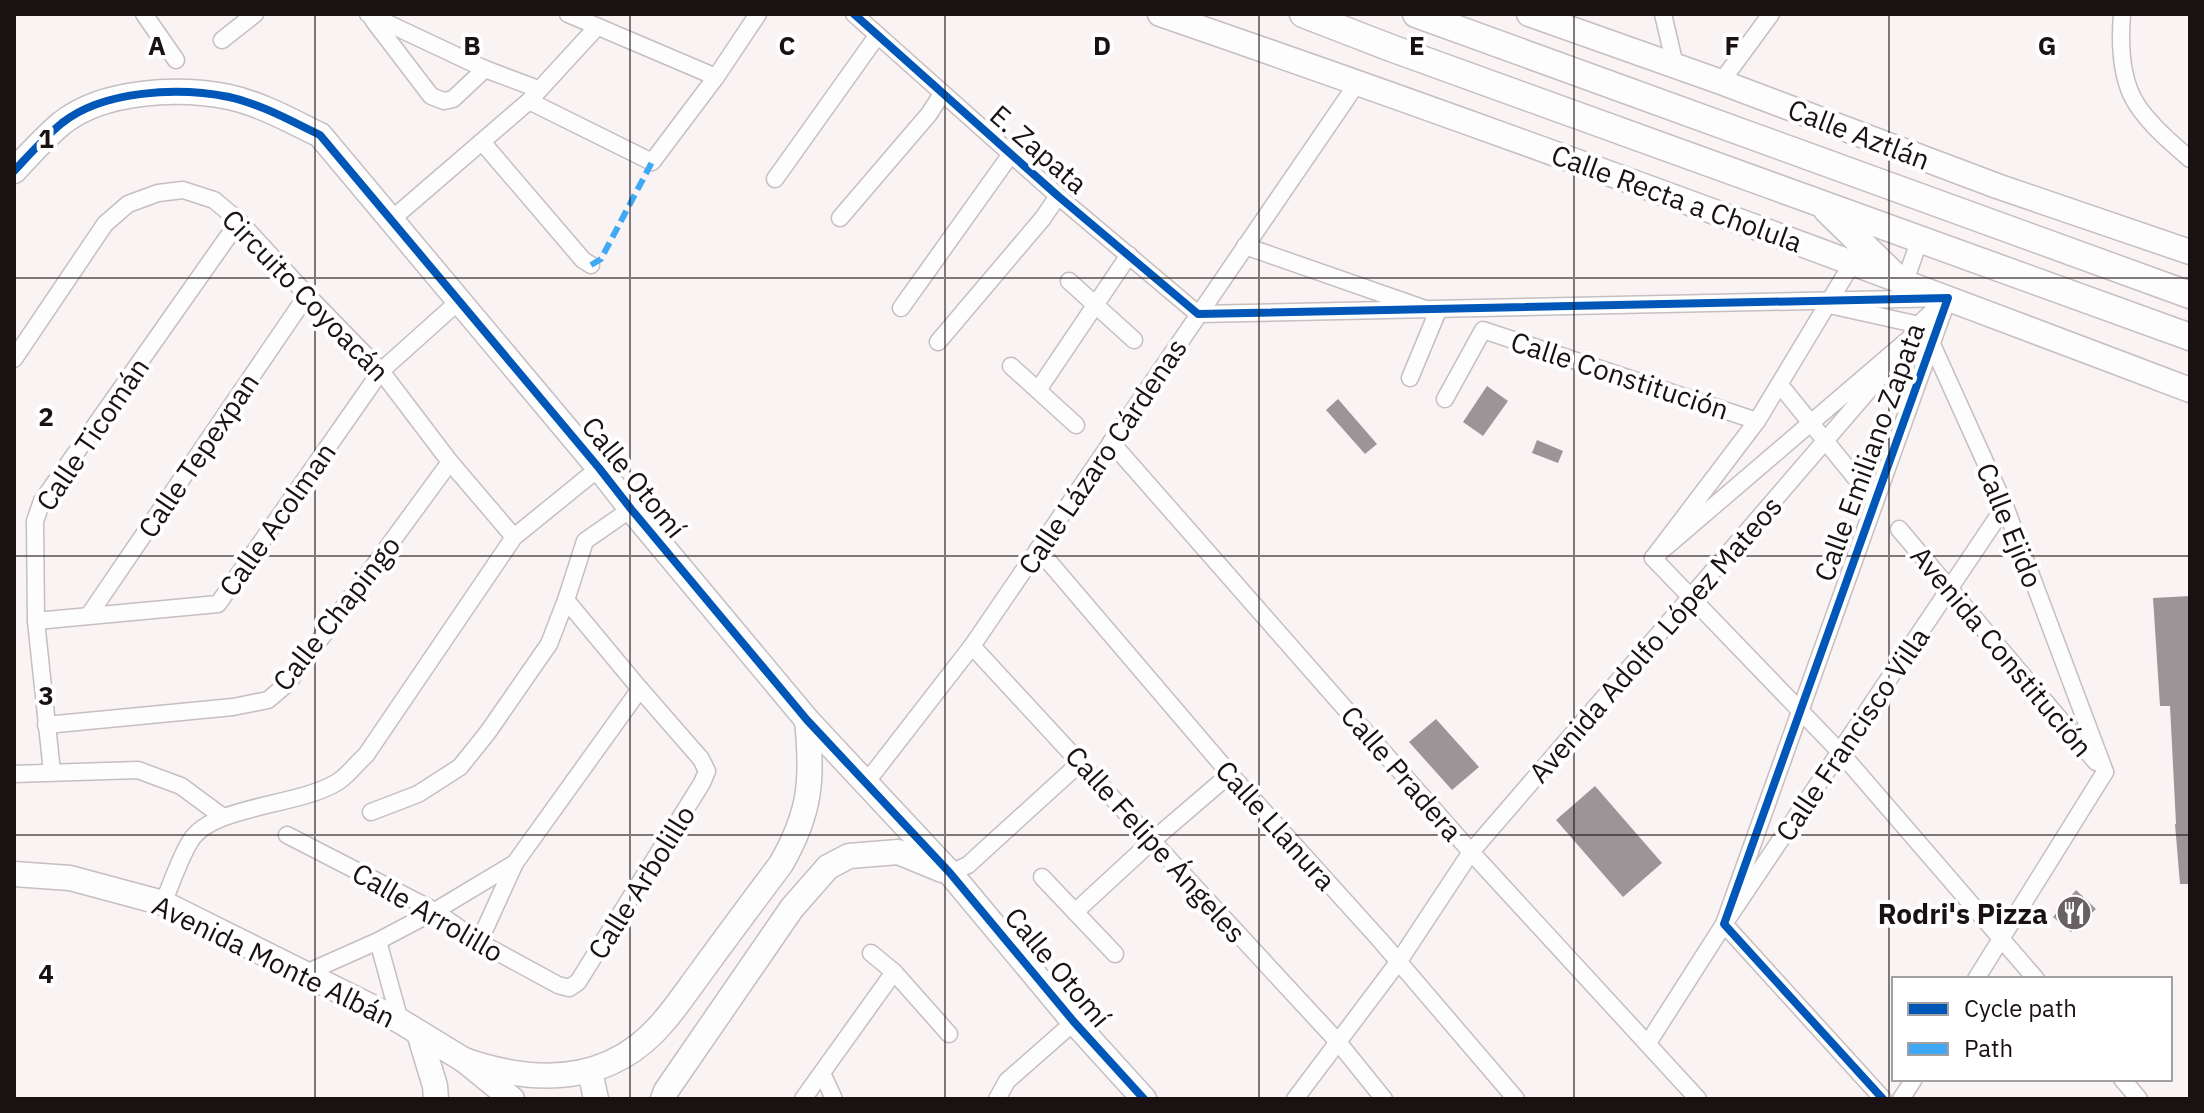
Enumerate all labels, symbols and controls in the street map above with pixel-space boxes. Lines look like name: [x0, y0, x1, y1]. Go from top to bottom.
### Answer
text: A: [148, 28, 166, 62]
text: B: [463, 28, 481, 62]
text: C: [779, 28, 796, 62]
text: D: [1093, 28, 1111, 62]
text: E: [1409, 28, 1425, 62]
text: F: [1724, 28, 1740, 62]
text: G: [2038, 28, 2056, 62]
street label: Calle Aztlán: [1783, 90, 1935, 178]
street label: E. Zapata: [982, 96, 1096, 202]
text: 1: [38, 121, 54, 155]
street label: Calle Recta a Cholula: [1546, 135, 1808, 261]
street label: Circuito Coyoacán: [214, 201, 398, 389]
street label: Calle Emiliano Zapata: [1805, 318, 1933, 586]
street label: Calle Constitución: [1506, 322, 1734, 428]
street label: Calle Lázaro Cárdenas: [1009, 331, 1195, 581]
street label: Calle Ticomán: [27, 350, 157, 518]
street label: Calle Tepexpan: [129, 365, 267, 545]
text: 2: [38, 399, 54, 433]
street label: Calle Otomí: [574, 409, 694, 545]
street label: Calle Acolman: [210, 435, 344, 603]
street label: Calle Ejido: [1968, 457, 2052, 593]
street label: Avenida Adolfo López Mateos: [1520, 488, 1790, 790]
street label: Calle Chapingo: [264, 528, 408, 698]
street label: Avenida Constitución: [1903, 538, 2101, 764]
street label: Calle Francisco Villa: [1767, 620, 1937, 848]
text: 3: [38, 678, 54, 712]
street label: Calle Pradera: [1333, 697, 1471, 849]
street label: Calle Felipe Ángeles: [1058, 738, 1254, 950]
street label: Calle Llanura: [1208, 752, 1344, 898]
street label: Calle Arbolillo: [579, 798, 703, 966]
street label: Calle Arrolillo: [346, 854, 510, 970]
street label: Avenida Monte Albán: [146, 886, 402, 1036]
restaurant icon: Rodri's Pizza: [2055, 894, 2093, 932]
place label: Rodri's Pizza: [1878, 895, 2048, 932]
street label: Calle Otomí: [997, 899, 1119, 1035]
text: 4: [38, 956, 54, 990]
legend: [1892, 977, 2172, 1081]
text: Cycle path: [1964, 992, 2077, 1024]
text: Path: [1964, 1032, 2013, 1064]

